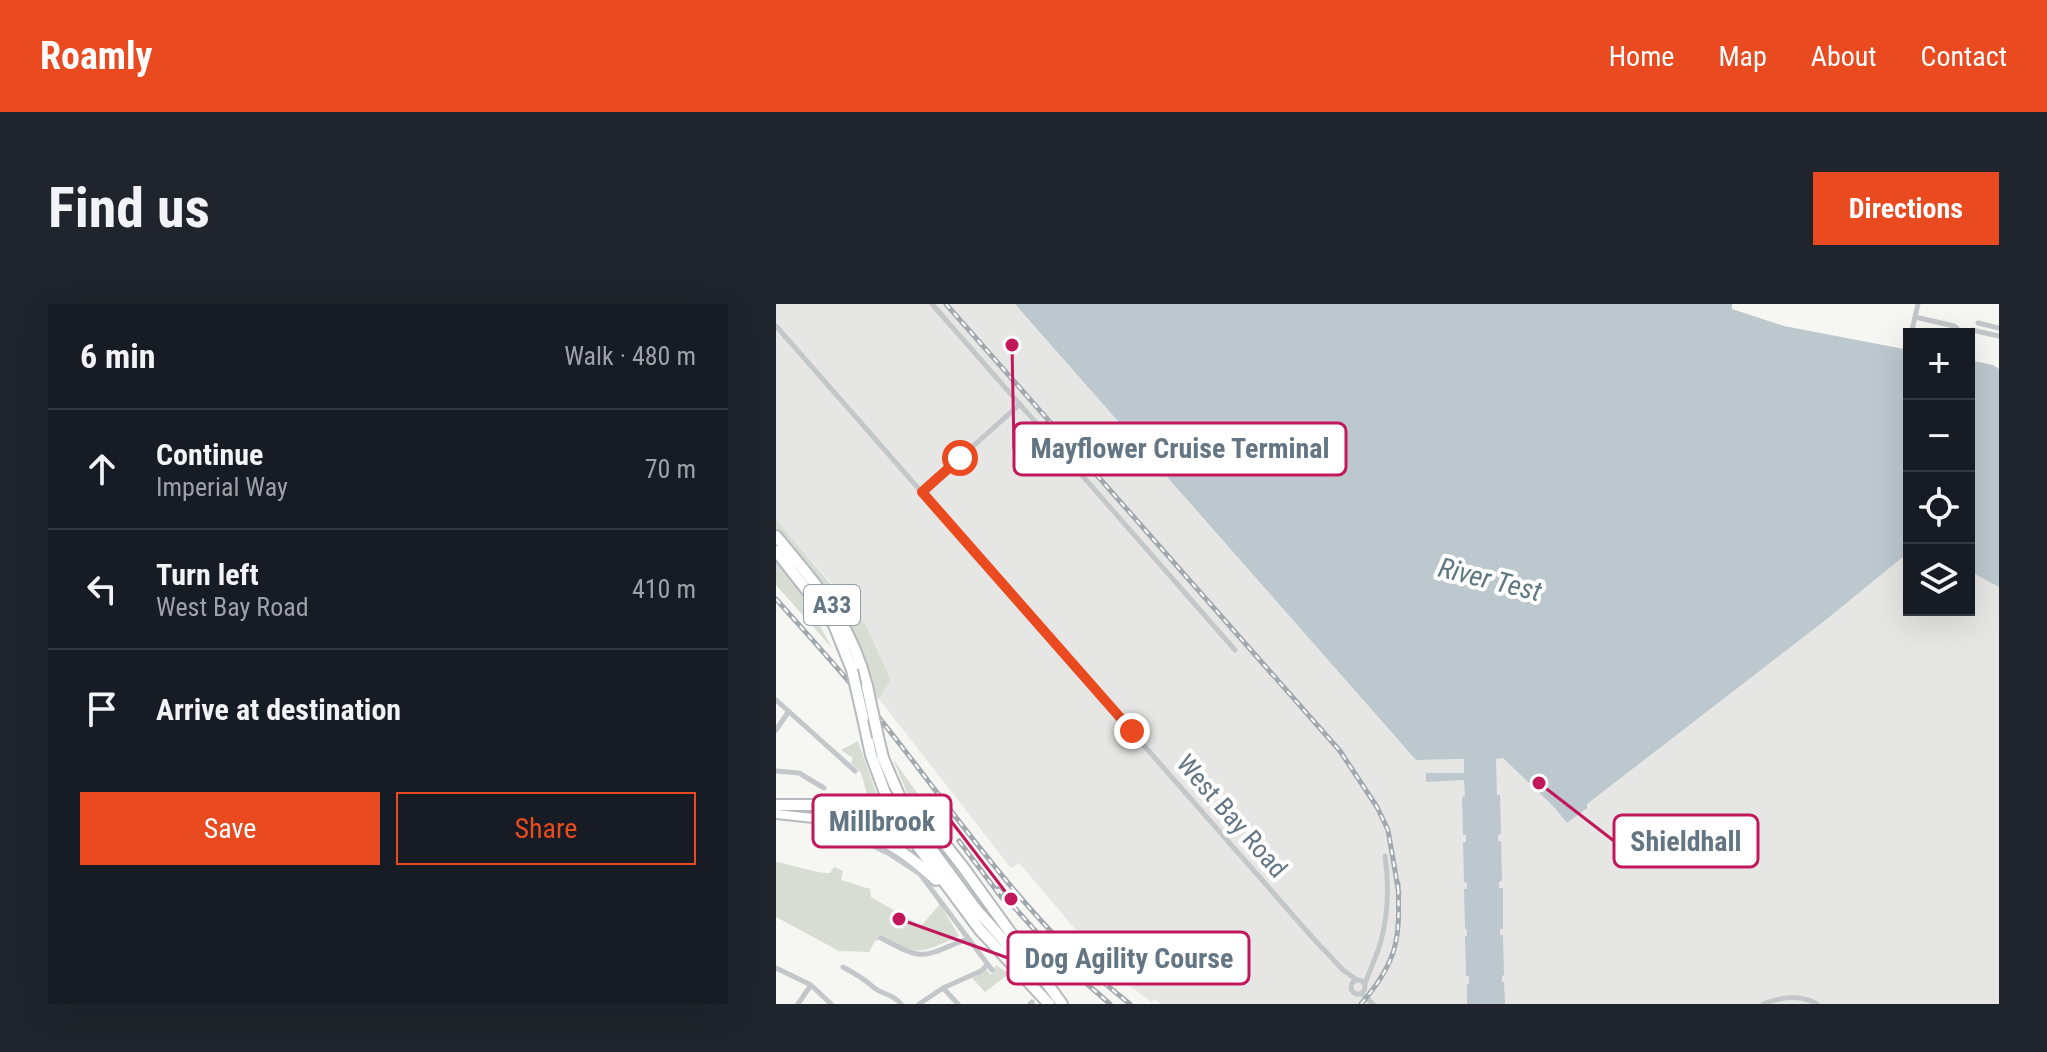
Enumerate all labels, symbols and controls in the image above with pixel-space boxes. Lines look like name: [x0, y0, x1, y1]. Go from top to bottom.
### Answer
text: Roamly: [40, 34, 153, 78]
text: Home: [1609, 40, 1674, 73]
text: Map: [1718, 40, 1767, 73]
text: About: [1811, 40, 1877, 73]
text: Contact: [1921, 40, 2007, 73]
button: Directions: [1813, 172, 1999, 245]
text: Find us: [48, 175, 210, 241]
map controls: [1903, 328, 1975, 616]
button: +: [1903, 328, 1975, 400]
text: 6 min: [80, 336, 156, 376]
text: Walk · 480 m: [564, 341, 696, 371]
button: −: [1903, 400, 1975, 472]
callout: Mayflower Cruise Terminal: [1014, 423, 1346, 475]
text: Mayflower Cruise Terminal: [1030, 432, 1330, 465]
text: Continue: [156, 437, 263, 472]
route start: [942, 440, 978, 476]
icon: ahead: [80, 447, 124, 491]
text: 70 m: [645, 454, 696, 484]
text: Imperial Way: [156, 472, 288, 502]
button: locate: [1903, 472, 1975, 544]
button: layers: [1903, 544, 1975, 616]
water label: River Test: [1435, 551, 1546, 608]
text: Turn left: [156, 557, 259, 592]
icon: left: [80, 567, 124, 611]
text: 410 m: [632, 574, 696, 604]
road number: A33: [804, 585, 860, 625]
text: West Bay Road: [156, 592, 309, 622]
icon: arrive: [80, 687, 124, 731]
text: Arrive at destination: [156, 692, 401, 727]
route end: [1114, 713, 1150, 749]
street label: West Bay Road: [1171, 749, 1293, 883]
button: Save: [80, 792, 380, 865]
button: Share: [396, 792, 696, 865]
callout: Millbrook: [813, 795, 951, 847]
text: Millbrook: [829, 805, 936, 838]
callout: Shieldhall: [1614, 815, 1758, 867]
text: Shieldhall: [1630, 825, 1742, 858]
callout: Dog Agility Course: [1008, 932, 1249, 984]
text: Dog Agility Course: [1025, 942, 1233, 975]

